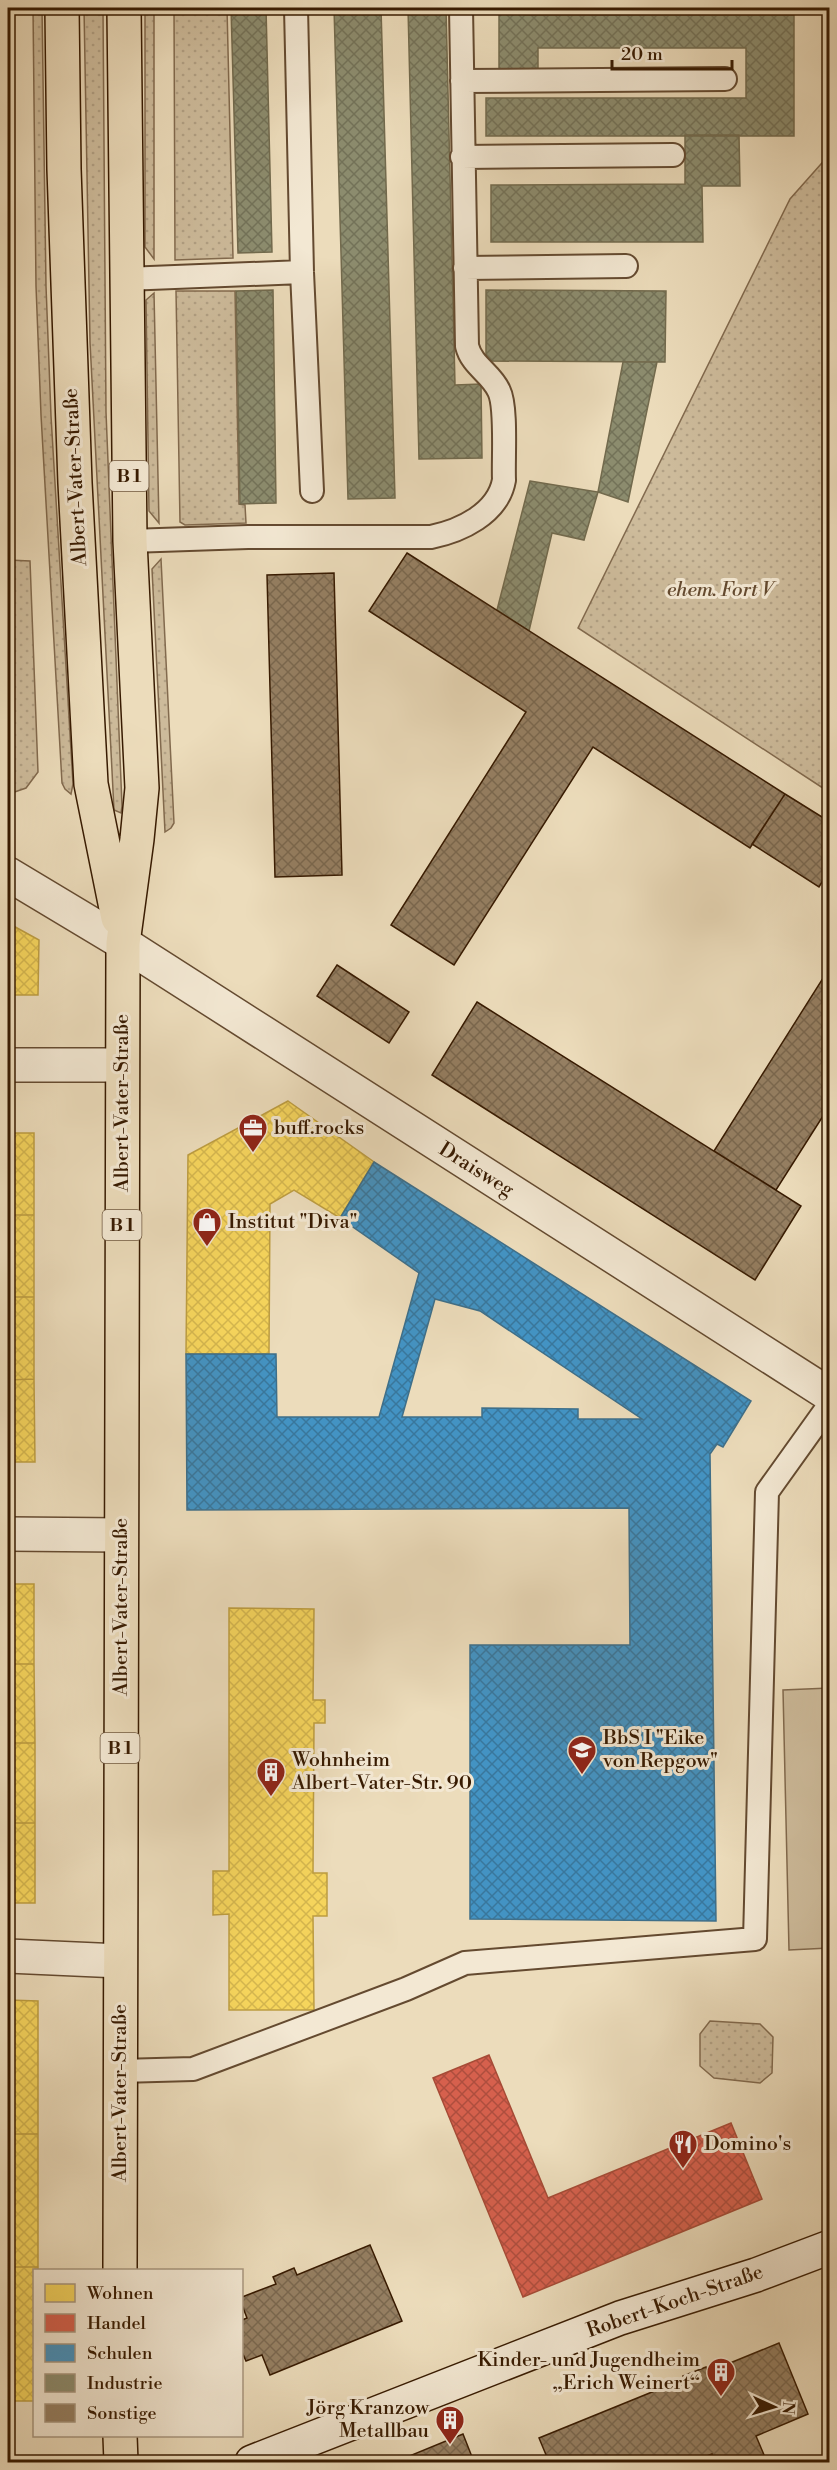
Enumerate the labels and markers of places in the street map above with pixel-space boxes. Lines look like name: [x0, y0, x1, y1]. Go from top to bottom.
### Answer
office icon: buff.rocks: [237, 1112, 269, 1154]
place label: buff.rocks: [274, 1116, 364, 1141]
shop icon: Institut "Diva": [191, 1206, 223, 1248]
place label: Institut "Diva": [228, 1210, 357, 1235]
place label: BbS I "Eike von Repgow": [602, 1726, 718, 1774]
school or university icon: BbS I "Eike von Repgow": [566, 1734, 598, 1776]
place label: Wohnheim Albert-Vater-Str. 90: [291, 1748, 472, 1796]
building icon: Wohnheim Albert-Vater-Str. 90: [255, 1756, 287, 1798]
restaurant icon: Domino's: [667, 2128, 699, 2170]
place label: Domino's: [704, 2132, 791, 2157]
place label: Kinder- und Jugendheim „Erich Weinert“: [478, 2348, 700, 2396]
building icon: Kinder- und Jugendheim „Erich Weinert“: [705, 2356, 737, 2398]
place label: Jörg Kranzow Metallbau: [306, 2396, 430, 2444]
building icon: Jörg Kranzow Metallbau: [434, 2404, 466, 2446]

